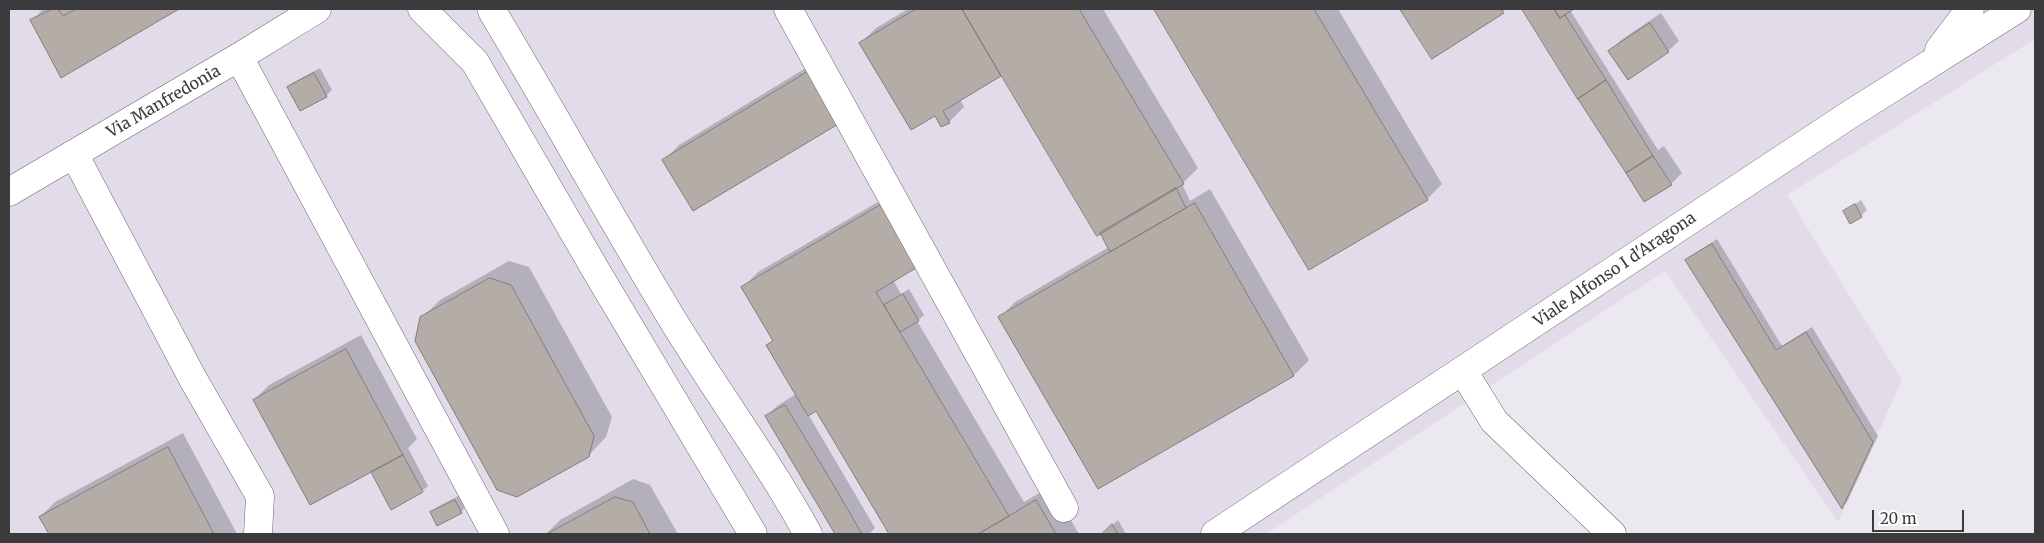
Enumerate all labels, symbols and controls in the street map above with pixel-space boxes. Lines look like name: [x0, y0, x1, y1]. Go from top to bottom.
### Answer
street label: Via Manfredonia: [104, 62, 224, 142]
street label: Viale Alfonso I d'Aragona: [1530, 209, 1700, 331]
scale bar: [1874, 500, 1966, 532]
text: 20 m: [1880, 509, 1917, 528]

